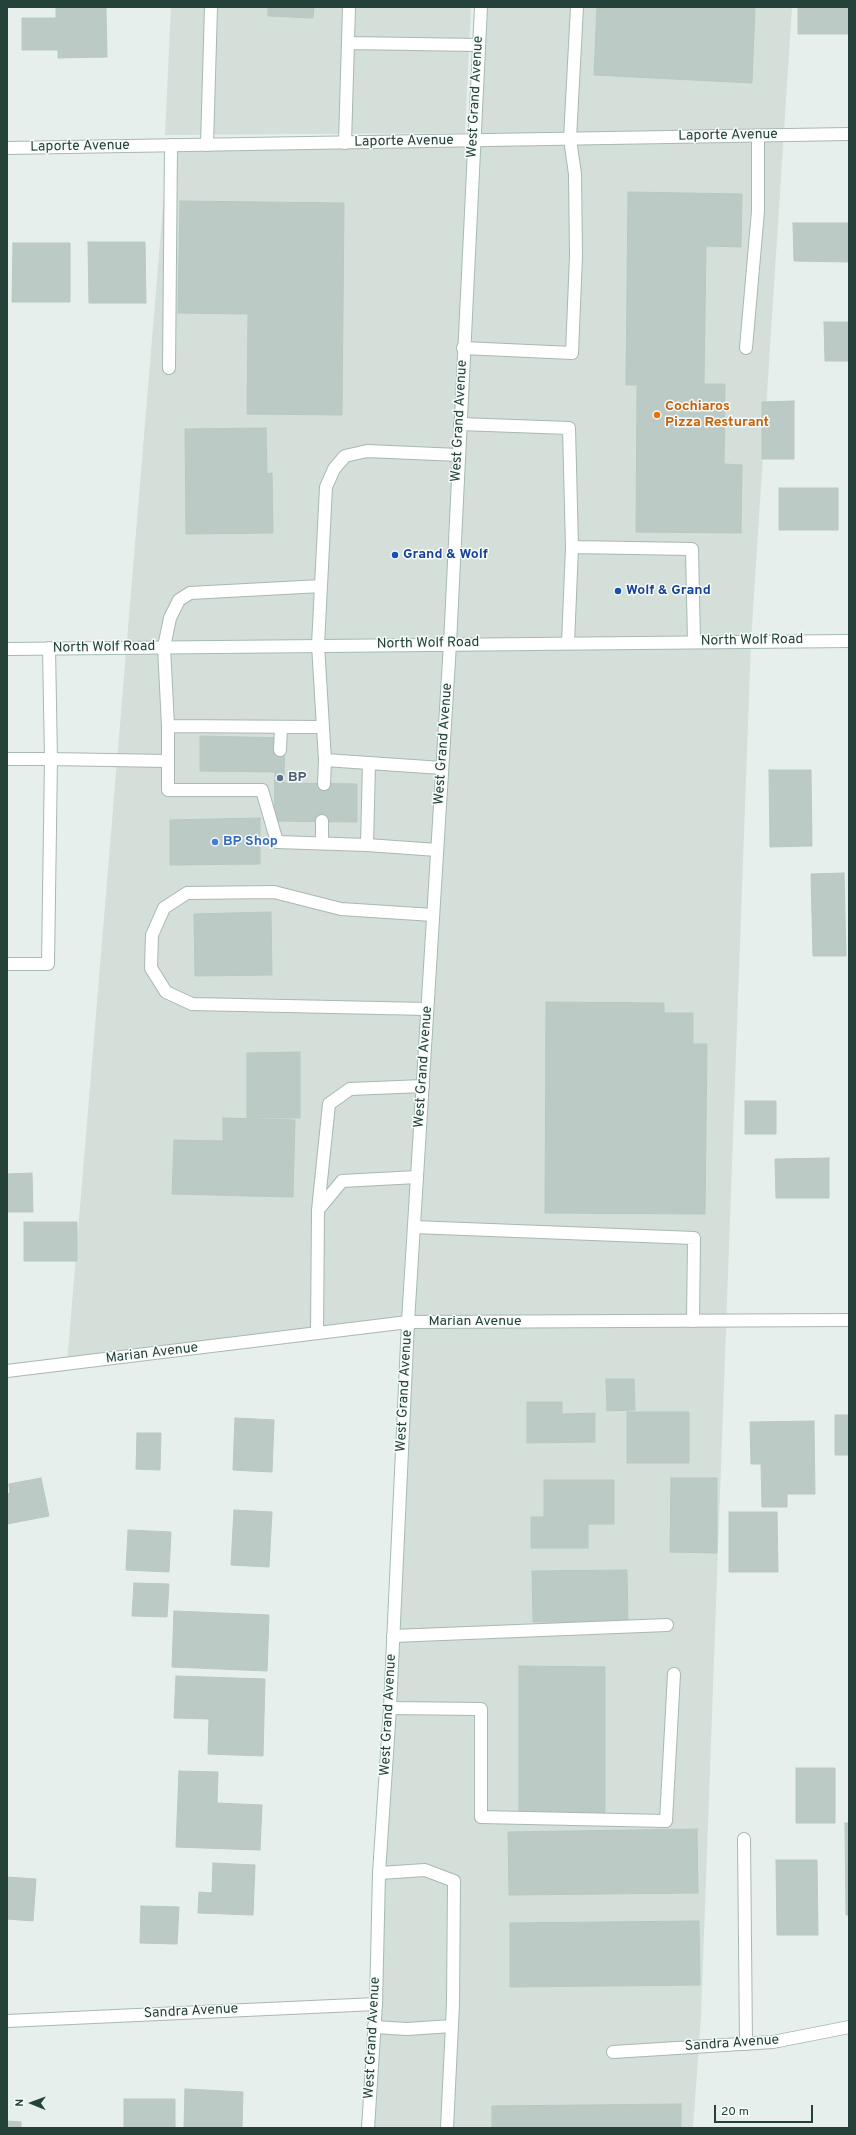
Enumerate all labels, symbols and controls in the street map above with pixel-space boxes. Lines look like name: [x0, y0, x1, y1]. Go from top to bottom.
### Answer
street label: West Grand Avenue: [464, 36, 488, 158]
street label: Laporte Avenue: [678, 127, 778, 145]
street label: Laporte Avenue: [354, 133, 454, 151]
street label: Laporte Avenue: [30, 138, 130, 156]
street label: West Grand Avenue: [448, 360, 472, 482]
place label: Cochiaros Pizza Resturant: [665, 399, 769, 432]
marker: Cochiaros Pizza Resturant: [652, 410, 662, 420]
place label: Grand & Wolf: [403, 547, 488, 563]
marker: Grand & Wolf: [390, 550, 400, 560]
place label: Wolf & Grand: [626, 583, 711, 599]
marker: Wolf & Grand: [613, 586, 623, 596]
street label: North Wolf Road: [700, 632, 804, 650]
street label: North Wolf Road: [376, 635, 480, 653]
street label: North Wolf Road: [52, 639, 156, 657]
street label: West Grand Avenue: [431, 682, 457, 806]
place label: BP: [288, 770, 307, 786]
marker: BP: [275, 773, 285, 783]
place label: BP Shop: [223, 834, 278, 850]
marker: BP Shop: [210, 837, 220, 847]
street label: West Grand Avenue: [411, 1005, 437, 1129]
street label: Marian Avenue: [429, 1314, 521, 1330]
street label: West Grand Avenue: [393, 1330, 417, 1452]
street label: Marian Avenue: [105, 1340, 199, 1368]
street label: West Grand Avenue: [377, 1654, 401, 1776]
street label: West Grand Avenue: [361, 1977, 385, 2099]
street label: Sandra Avenue: [143, 2001, 239, 2023]
street label: Sandra Avenue: [684, 2032, 780, 2056]
north arrow: [12, 2083, 52, 2123]
scale bar: [716, 2097, 815, 2123]
text: N: [13, 2099, 27, 2107]
text: 20 m: [721, 2104, 749, 2120]

